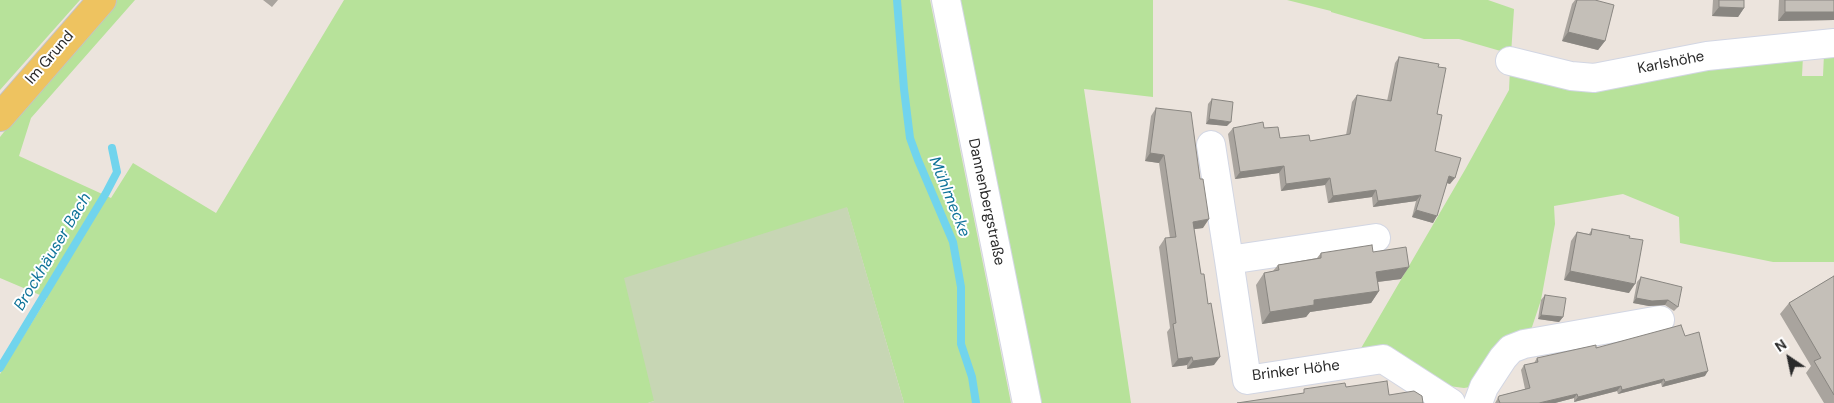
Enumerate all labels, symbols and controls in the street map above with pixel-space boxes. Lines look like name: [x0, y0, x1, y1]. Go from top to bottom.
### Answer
street label: Im Grund: [22, 28, 78, 88]
street label: Karlshöhe: [1636, 48, 1706, 78]
street label: Dannenbergstraße: [964, 137, 1008, 267]
water label: Mühlmecke: [924, 154, 974, 240]
water label: Brockhäuser Bach: [10, 190, 96, 314]
north arrow: [1764, 333, 1814, 383]
text: N: [1771, 335, 1790, 356]
street label: Brinker Höhe: [1251, 357, 1341, 385]

